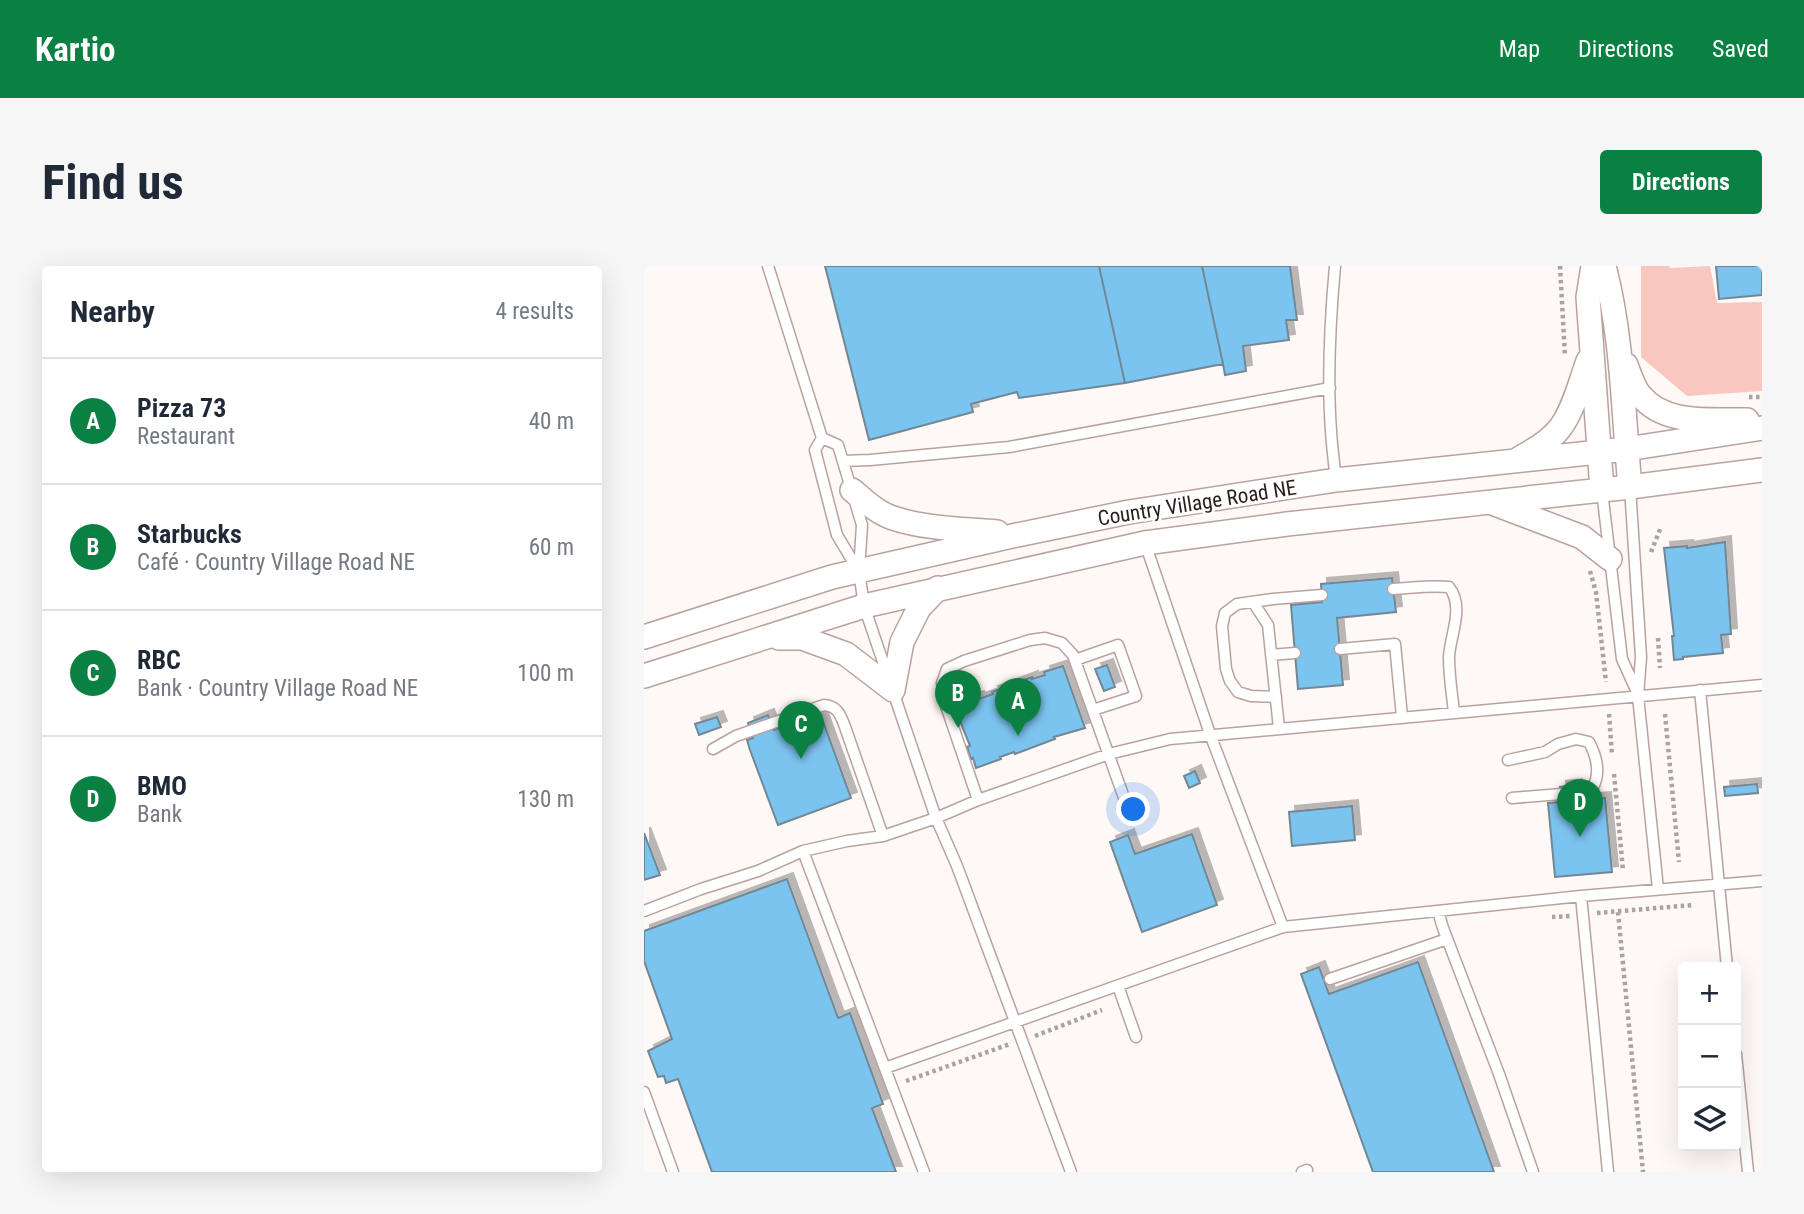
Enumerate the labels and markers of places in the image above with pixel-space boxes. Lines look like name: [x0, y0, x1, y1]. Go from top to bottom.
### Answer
pin: B: [935, 670, 981, 728]
pin: A: [995, 678, 1041, 736]
pin: C: [778, 701, 824, 759]
pin: D: [1557, 779, 1603, 837]

